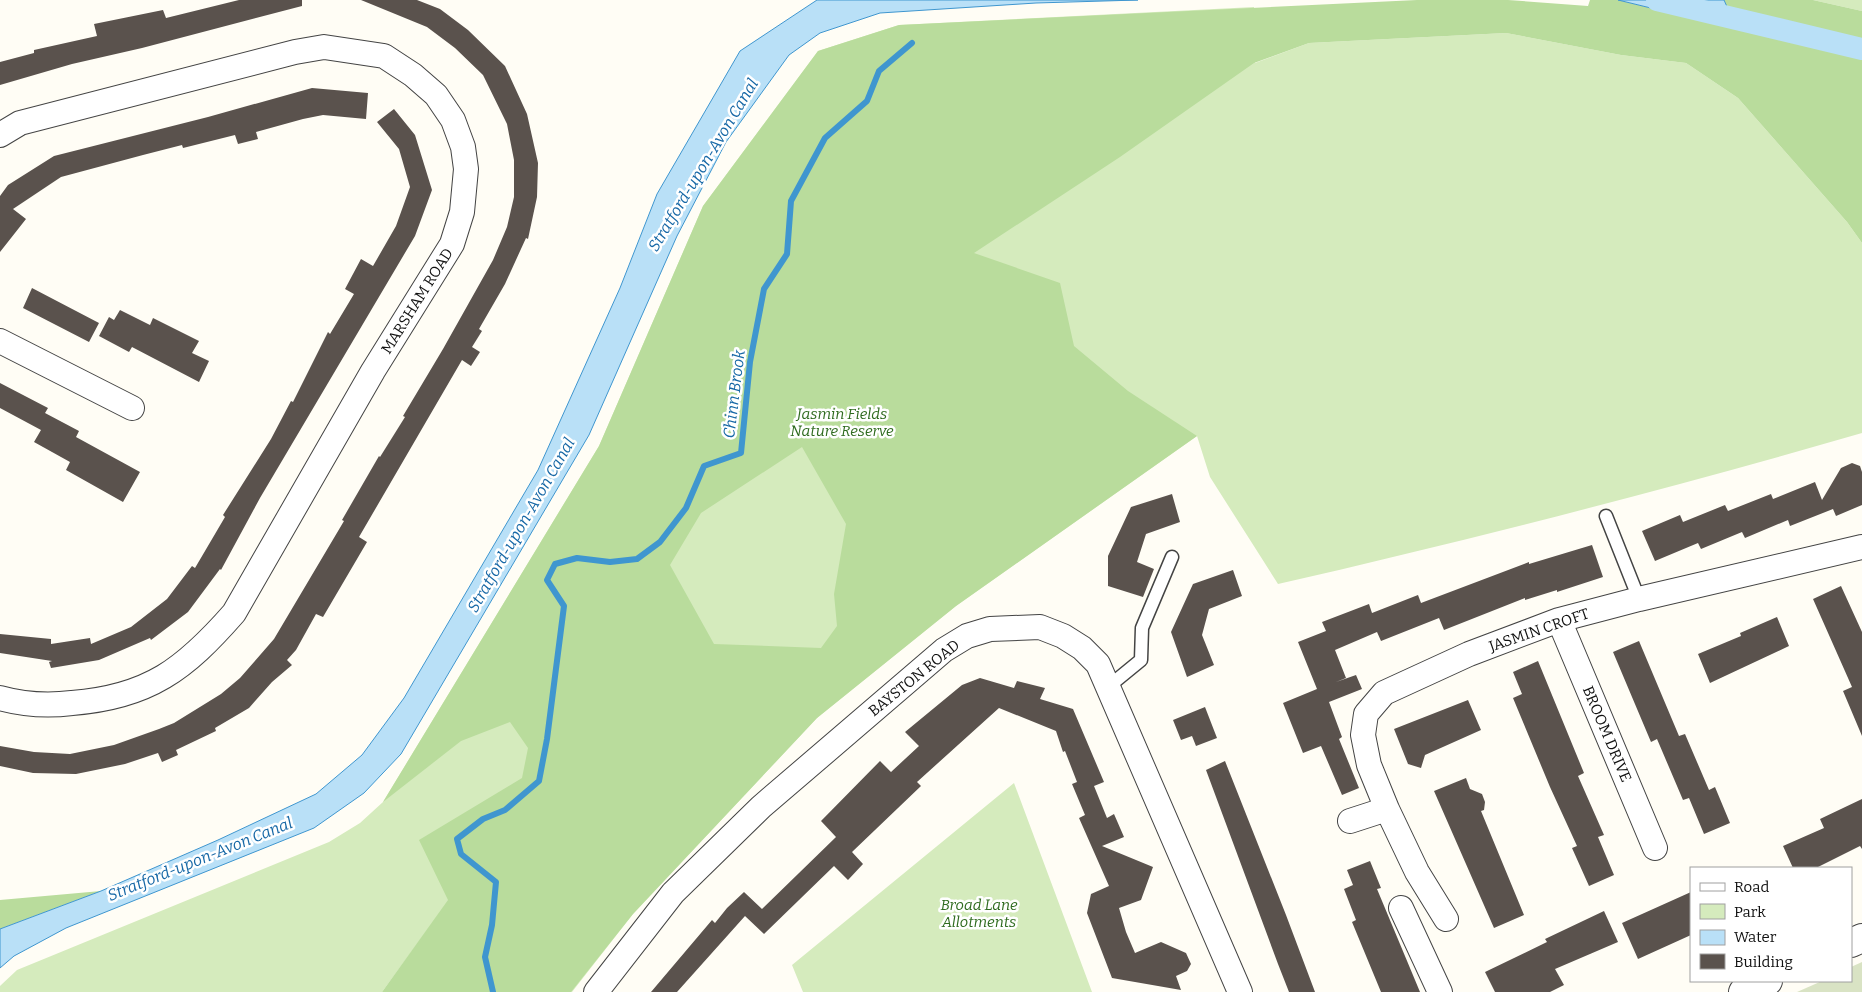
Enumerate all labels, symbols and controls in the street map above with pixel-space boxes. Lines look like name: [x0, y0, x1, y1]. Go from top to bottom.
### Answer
water label: Stratford-upon-Avon Canal: [644, 75, 762, 255]
street label: MARSHAM ROAD: [377, 245, 457, 357]
water label: Chinn Brook: [719, 349, 749, 439]
park label: Jasmin Fields Nature Reserve: [790, 405, 894, 440]
water label: Stratford-upon-Avon Canal: [463, 435, 579, 615]
street label: JASMIN CROFT: [1486, 604, 1591, 656]
street label: BAYSTON ROAD: [865, 636, 963, 720]
street label: BROOM DRIVE: [1579, 683, 1635, 785]
water label: Stratford-upon-Avon Canal: [105, 813, 295, 905]
legend: [1690, 867, 1852, 982]
text: Road: [1734, 878, 1769, 896]
park label: Broad Lane Allotments: [940, 896, 1018, 931]
text: Park: [1734, 903, 1766, 921]
text: Water: [1734, 928, 1777, 946]
text: Building: [1734, 953, 1793, 971]

